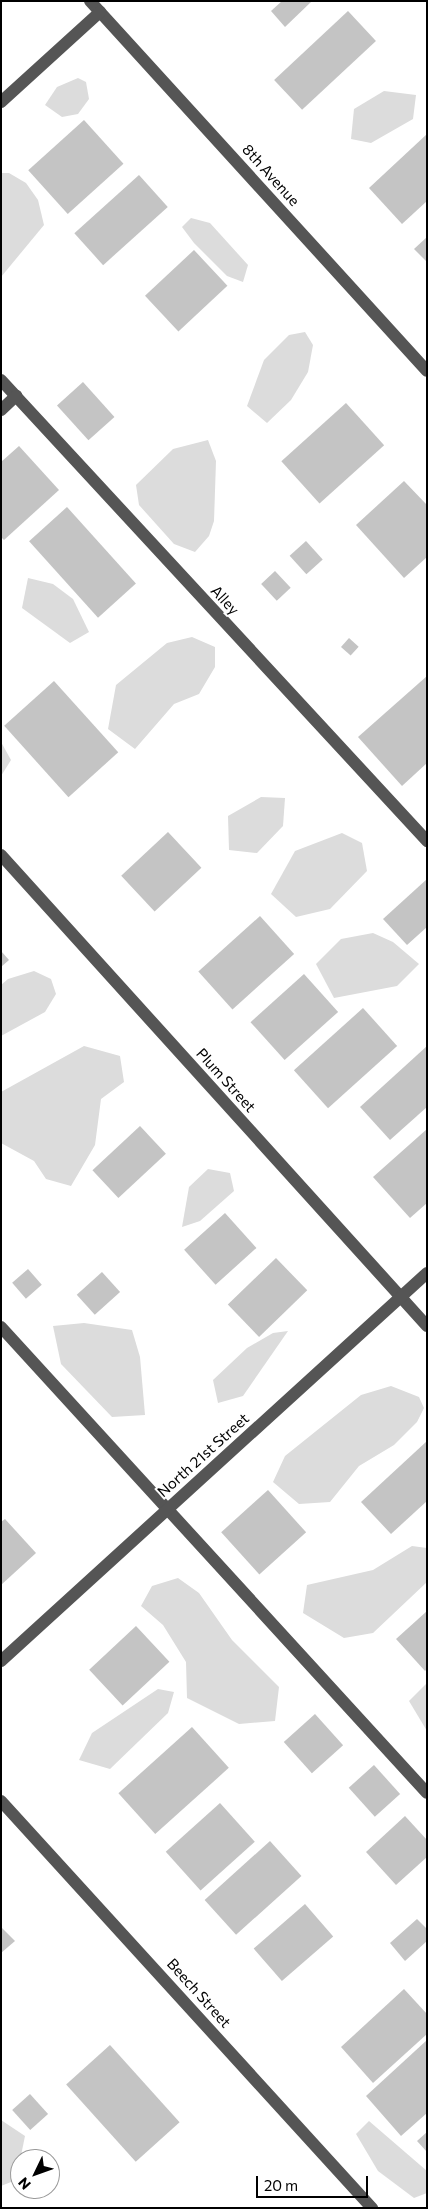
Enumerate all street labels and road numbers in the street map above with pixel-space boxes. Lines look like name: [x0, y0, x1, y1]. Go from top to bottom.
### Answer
street label: 8th Avenue: [239, 140, 303, 210]
street label: Alley: [207, 582, 243, 618]
street label: Plum Street: [193, 1044, 259, 1116]
street label: North 21st Street: [154, 1409, 252, 1501]
street label: Beech Street: [163, 1955, 235, 2031]

